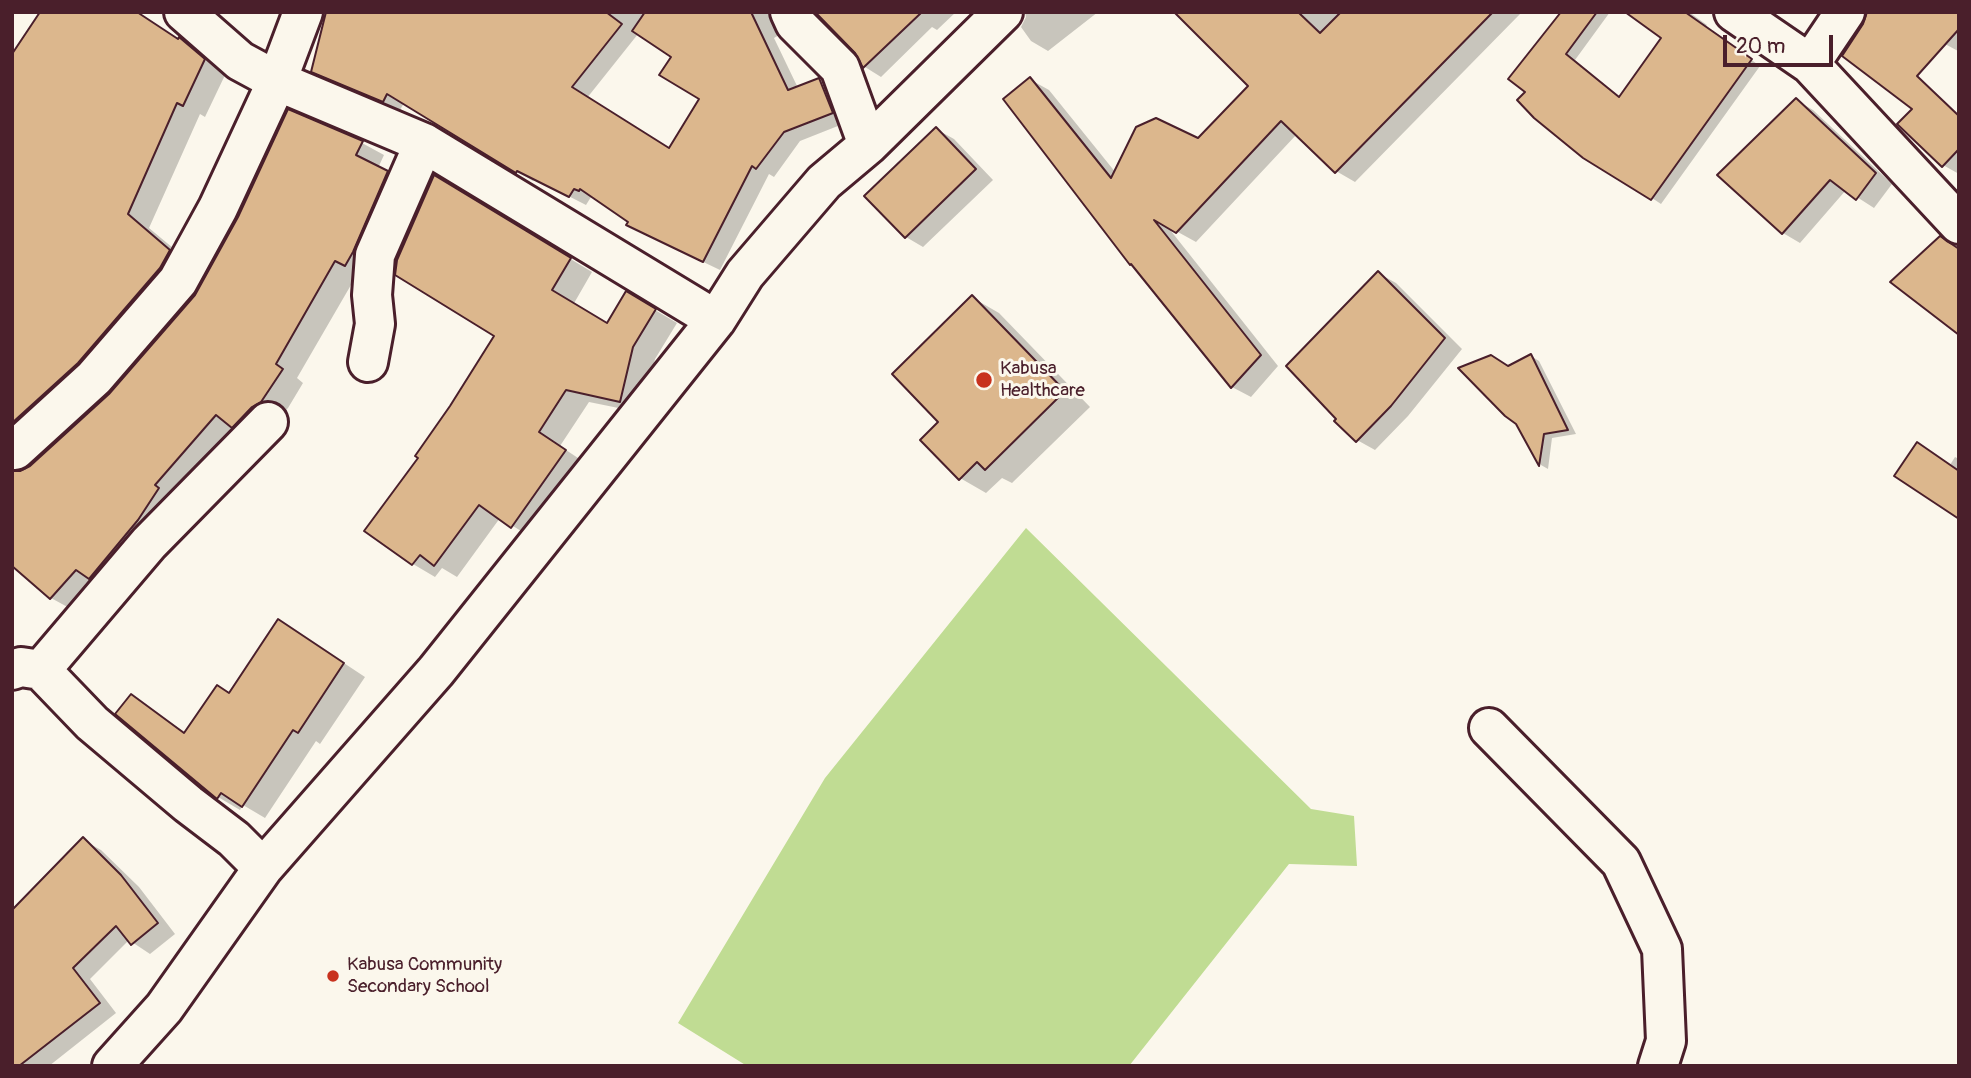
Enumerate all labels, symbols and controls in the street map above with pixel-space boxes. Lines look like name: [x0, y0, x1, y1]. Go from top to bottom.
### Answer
scale bar: [1726, 21, 1836, 65]
text: 20 m: [1736, 33, 1785, 60]
place label: Kabusa Healthcare: [1000, 358, 1085, 402]
marker: Kabusa Healthcare: [974, 370, 994, 390]
place label: Kabusa Community Secondary School: [347, 954, 502, 998]
marker: Kabusa Community Secondary School: [325, 968, 341, 984]

